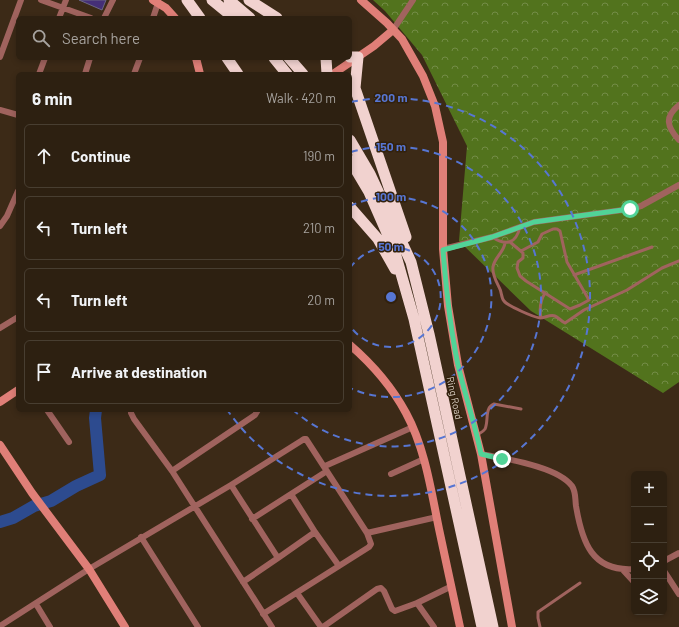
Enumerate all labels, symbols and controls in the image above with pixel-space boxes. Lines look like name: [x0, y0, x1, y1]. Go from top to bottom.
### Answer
search box: [16, 16, 352, 60]
icon: search: [30, 27, 52, 49]
text: Search here: [62, 29, 140, 47]
text: 6 min: [32, 88, 72, 108]
text: Walk · 420 m: [266, 90, 336, 106]
text: 200 m: [375, 90, 407, 104]
text: 150 m: [376, 139, 406, 153]
icon: ahead: [33, 145, 55, 167]
text: Continue: [71, 147, 131, 165]
text: 190 m: [303, 148, 335, 164]
text: 100 m: [376, 189, 406, 203]
route start: [621, 200, 639, 218]
icon: left: [33, 217, 55, 239]
text: Turn left: [71, 219, 127, 237]
text: 210 m: [303, 220, 335, 236]
text: 50 m: [378, 239, 404, 253]
icon: left: [33, 289, 55, 311]
centre of rings: [384, 290, 398, 304]
text: Turn left: [71, 291, 127, 309]
text: 20 m: [307, 292, 335, 308]
icon: arrive: [33, 361, 55, 383]
text: Arrive at destination: [71, 363, 207, 381]
street label: Ring Road: [445, 375, 465, 421]
route end: [493, 450, 511, 468]
map controls: [631, 471, 667, 615]
button: +: [631, 471, 667, 507]
button: −: [631, 507, 667, 543]
button: locate: [631, 543, 667, 579]
button: layers: [631, 579, 667, 615]

